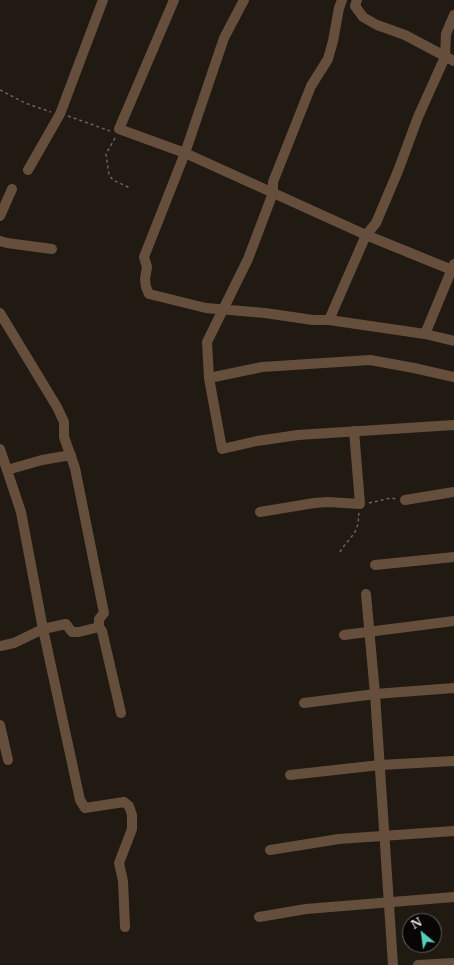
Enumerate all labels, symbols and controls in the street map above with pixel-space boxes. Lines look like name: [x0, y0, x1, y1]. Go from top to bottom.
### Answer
north arrow: [402, 913, 442, 953]
text: N: [409, 915, 425, 932]

